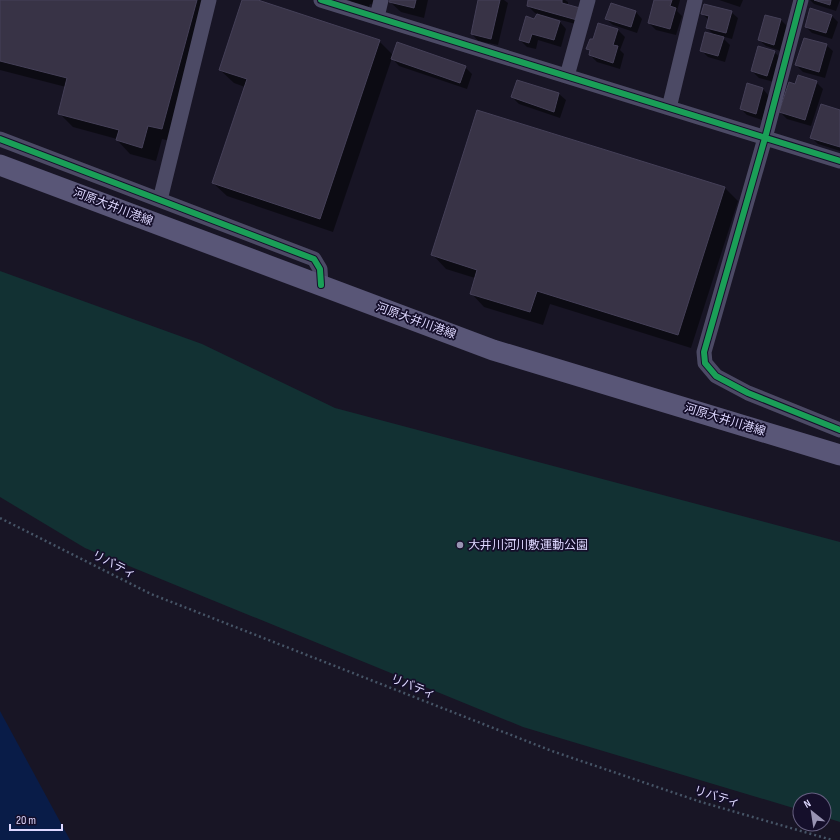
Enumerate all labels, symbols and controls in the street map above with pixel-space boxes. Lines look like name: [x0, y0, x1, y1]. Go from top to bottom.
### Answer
street label: 河原大井川港線: [71, 185, 155, 229]
street label: 河原大井川港線: [374, 300, 458, 342]
street label: 河原大井川港線: [683, 401, 767, 439]
place label: 大井川河川敷運動公園: [468, 538, 588, 553]
marker: 大井川河川敷運動公園: [455, 540, 465, 550]
street label: リバティ: [90, 548, 138, 582]
street label: リバティ: [388, 672, 438, 702]
street label: リバティ: [692, 783, 742, 811]
north arrow: [792, 792, 832, 832]
text: N: [801, 797, 813, 811]
scale bar: [10, 806, 62, 832]
text: 20 m: [16, 813, 36, 828]

